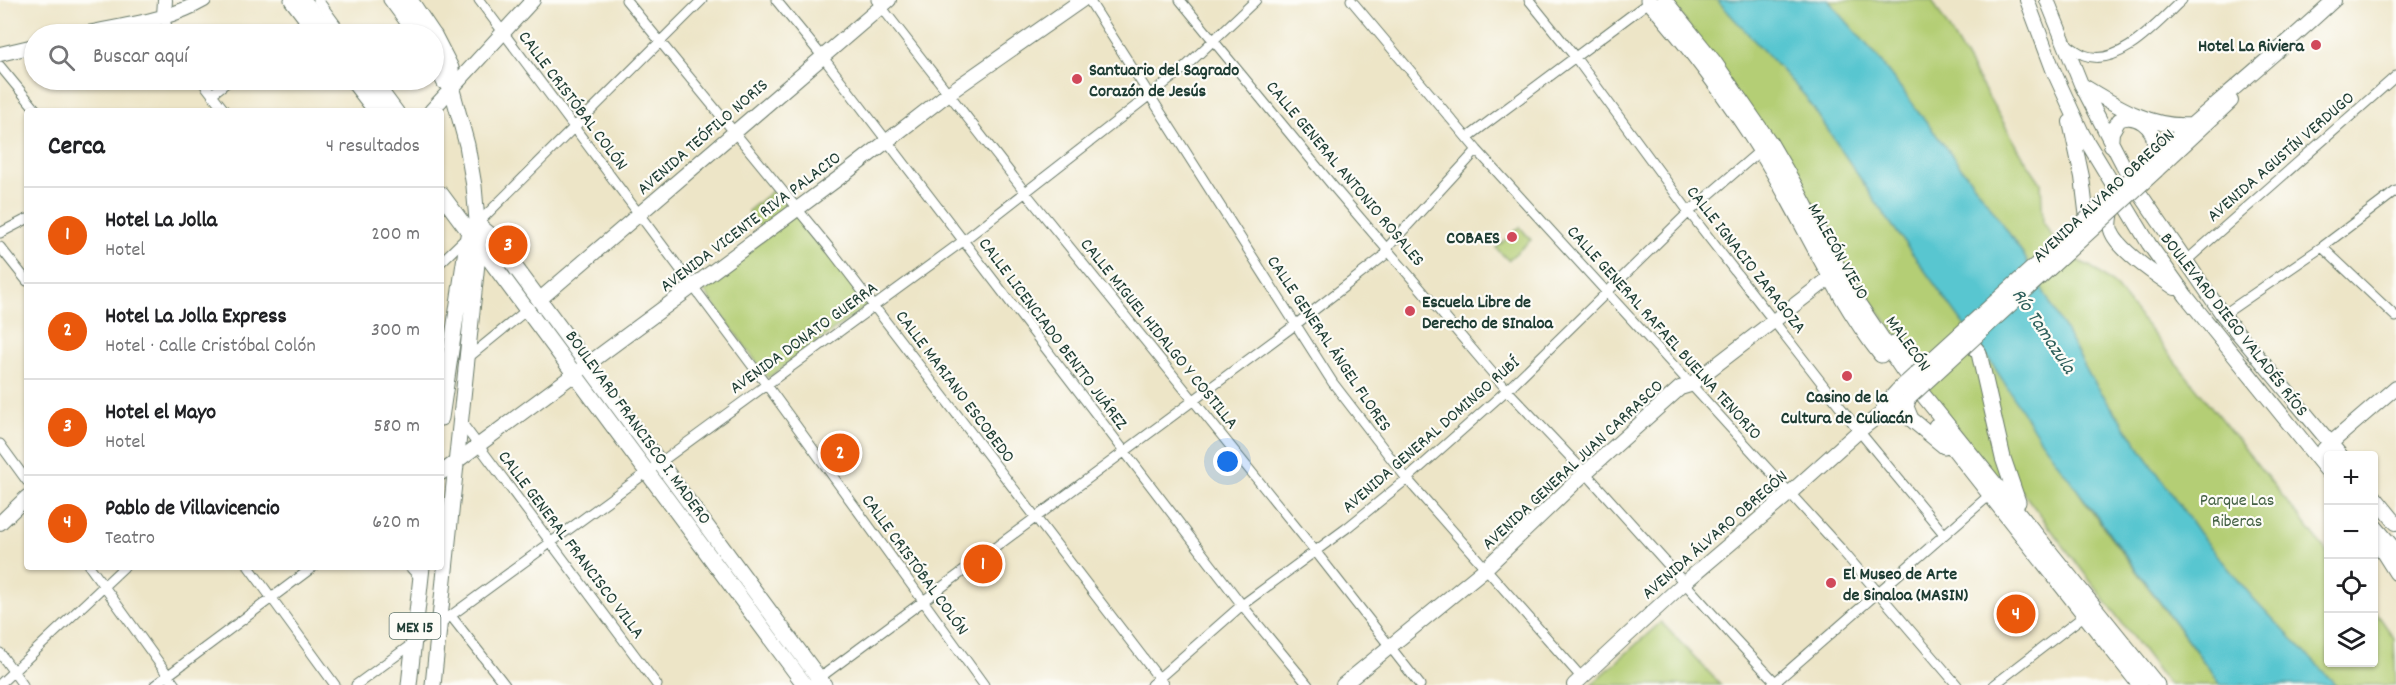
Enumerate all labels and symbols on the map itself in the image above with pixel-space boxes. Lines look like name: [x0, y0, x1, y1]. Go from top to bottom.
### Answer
street label: CALLE CRISTÓBAL COLÓN: [511, 26, 633, 177]
place label: Hotel La Riviera: [2198, 35, 2305, 60]
marker: Hotel La Riviera: [2309, 38, 2323, 52]
place label: Santuario del Sagrado Corazón de Jesús: [1089, 59, 1239, 105]
marker: Santuario del Sagrado Corazón de Jesús: [1070, 72, 1084, 86]
street label: AVENIDA TEÓFILO NORIS: [633, 74, 775, 202]
street label: CALLE GENERAL ANTONIO ROSALES: [1259, 76, 1429, 273]
street label: AVENIDA AGUSTÍN VERDUGO: [2202, 87, 2361, 229]
street label: AVENIDA ÁLVARO OBREGÓN: [2028, 124, 2181, 270]
street label: AVENIDA VICENTE RIVA PALACIO: [656, 147, 847, 299]
street label: CALLE IGNACIO ZARAGOZA: [1679, 181, 1811, 340]
street label: MALECÓN VIEJO: [1800, 199, 1874, 305]
street label: CALLE GENERAL RAFAEL BUELNA TENORIO: [1560, 221, 1766, 446]
pin: 3: [488, 222, 528, 268]
place label: COBAES: [1446, 227, 1500, 252]
street label: BOULEVARD DIEGO VALADÉS RÍOS: [2153, 228, 2313, 423]
marker: COBAES: [1505, 230, 1519, 244]
street label: CALLE LICENCIADO BENITO JUÁREZ: [971, 233, 1133, 436]
street label: CALLE MIGUEL HIDALGO Y COSTILLA: [1073, 234, 1243, 436]
street label: CALLE GENERAL ÁNGEL FLORES: [1259, 251, 1396, 438]
street label: AVENIDA DONATO GUERRA: [725, 277, 884, 401]
water label: Río Tamazula: [2004, 283, 2082, 381]
place label: Escuela Libre de Derecho de SInaloa: [1422, 291, 1553, 337]
marker: Escuela Libre de Derecho de SInaloa: [1403, 304, 1417, 318]
street label: CALLE MARIANO ESCOBEDO: [888, 306, 1020, 469]
street label: MALECÓN: [1878, 311, 1936, 378]
street label: BOULEVARD FRANCISCO I. MADERO: [558, 326, 716, 531]
street label: AVENIDA GENERAL DOMINGO RUBÍ: [1337, 351, 1527, 520]
marker: Casino de la Cultura de Culiacán: [1840, 369, 1854, 383]
street label: AVENIDA GENERAL JUAN CARRASCO: [1477, 375, 1670, 557]
place label: Casino de la Cultura de Culiacán: [1781, 386, 1913, 432]
pin: 2: [820, 430, 860, 476]
street label: CALLE GENERAL FRANCISCO VILLA: [491, 446, 649, 645]
your location: [1213, 447, 1242, 476]
street label: AVENIDA ÁLVARO OBREGÓN: [1637, 465, 1794, 606]
park label: Parque Las Riberas: [2200, 489, 2274, 535]
street label: CALLE CRISTÓBAL COLÓN: [854, 490, 974, 641]
pin: 1: [964, 542, 1002, 586]
place label: El Museo de Arte de Sinaloa (MASIN): [1843, 563, 1969, 609]
marker: El Museo de Arte de Sinaloa (MASIN): [1824, 576, 1838, 590]
pin: 4: [1996, 592, 2036, 636]
road number: MEX 15: [390, 613, 440, 639]

